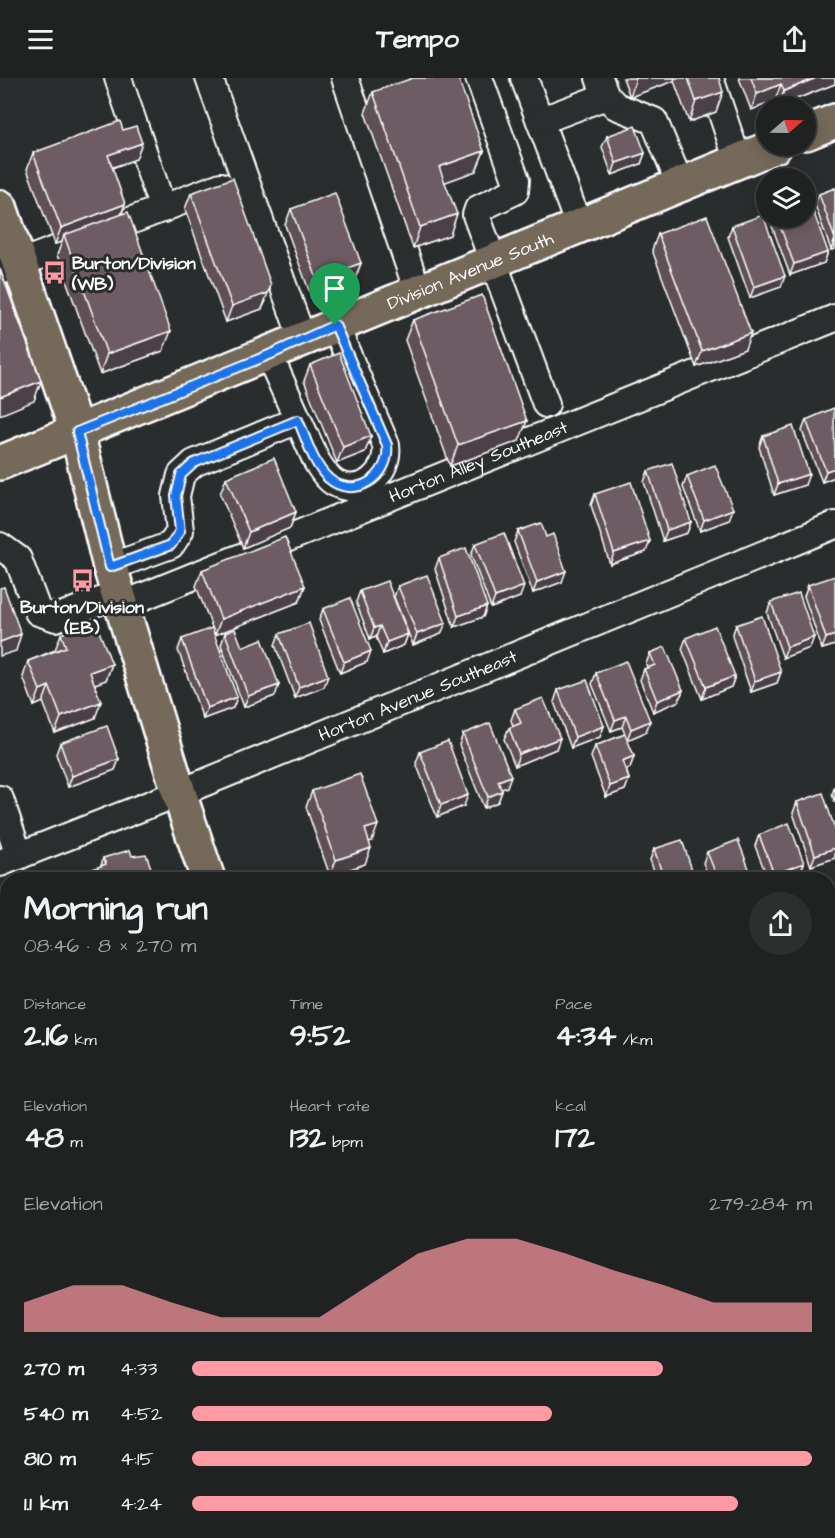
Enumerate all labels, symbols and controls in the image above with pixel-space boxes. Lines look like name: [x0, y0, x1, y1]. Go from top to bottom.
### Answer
text: Tempo: [376, 20, 459, 58]
icon: menu: [24, 23, 57, 56]
icon: share: [778, 23, 811, 56]
north arrow: [756, 96, 816, 156]
map controls: [756, 96, 816, 228]
button: layers: [756, 168, 816, 228]
street label: Division Avenue South: [384, 226, 557, 316]
place label: Burton/Division (WB): [71, 251, 196, 297]
bus stop icon: Burton/Division (WB): [41, 260, 67, 286]
pin: [309, 263, 360, 325]
icon: arrive: [318, 272, 351, 305]
street label: Horton Alley Southeast: [385, 415, 572, 509]
bus stop icon: Burton/Division (EB): [69, 568, 95, 594]
place label: Burton/Division (EB): [20, 595, 144, 641]
street label: Horton Avenue Southeast: [315, 644, 522, 748]
text: Morning run: [24, 886, 208, 932]
button: share: [749, 892, 812, 955]
text: 08:46 · 8 × 270 m: [24, 932, 196, 960]
text: Distance: [24, 993, 86, 1015]
text: Time: [290, 993, 323, 1015]
text: Pace: [555, 993, 592, 1015]
text: 2.16: [24, 1015, 68, 1057]
text: 9:52: [290, 1015, 350, 1057]
text: 4:34: [555, 1015, 616, 1057]
text: km: [68, 1029, 97, 1051]
text: /km: [616, 1029, 652, 1051]
text: Elevation: [24, 1095, 87, 1117]
text: Heart rate: [290, 1095, 370, 1117]
text: kcal: [555, 1095, 586, 1117]
text: 48: [24, 1117, 64, 1159]
text: 132: [290, 1117, 326, 1159]
text: 172: [555, 1117, 595, 1159]
text: m: [64, 1131, 83, 1153]
text: bpm: [326, 1131, 363, 1153]
text: Elevation: [24, 1190, 103, 1218]
text: 279–284 m: [709, 1190, 812, 1218]
text: 270 m: [24, 1355, 84, 1383]
text: 4:33: [120, 1355, 157, 1383]
text: 540 m: [24, 1400, 88, 1428]
text: 4:52: [120, 1400, 163, 1428]
text: 810 m: [24, 1445, 76, 1473]
text: 4:15: [120, 1445, 154, 1473]
text: 1.1 km: [24, 1490, 68, 1518]
text: 4:24: [120, 1490, 162, 1518]

